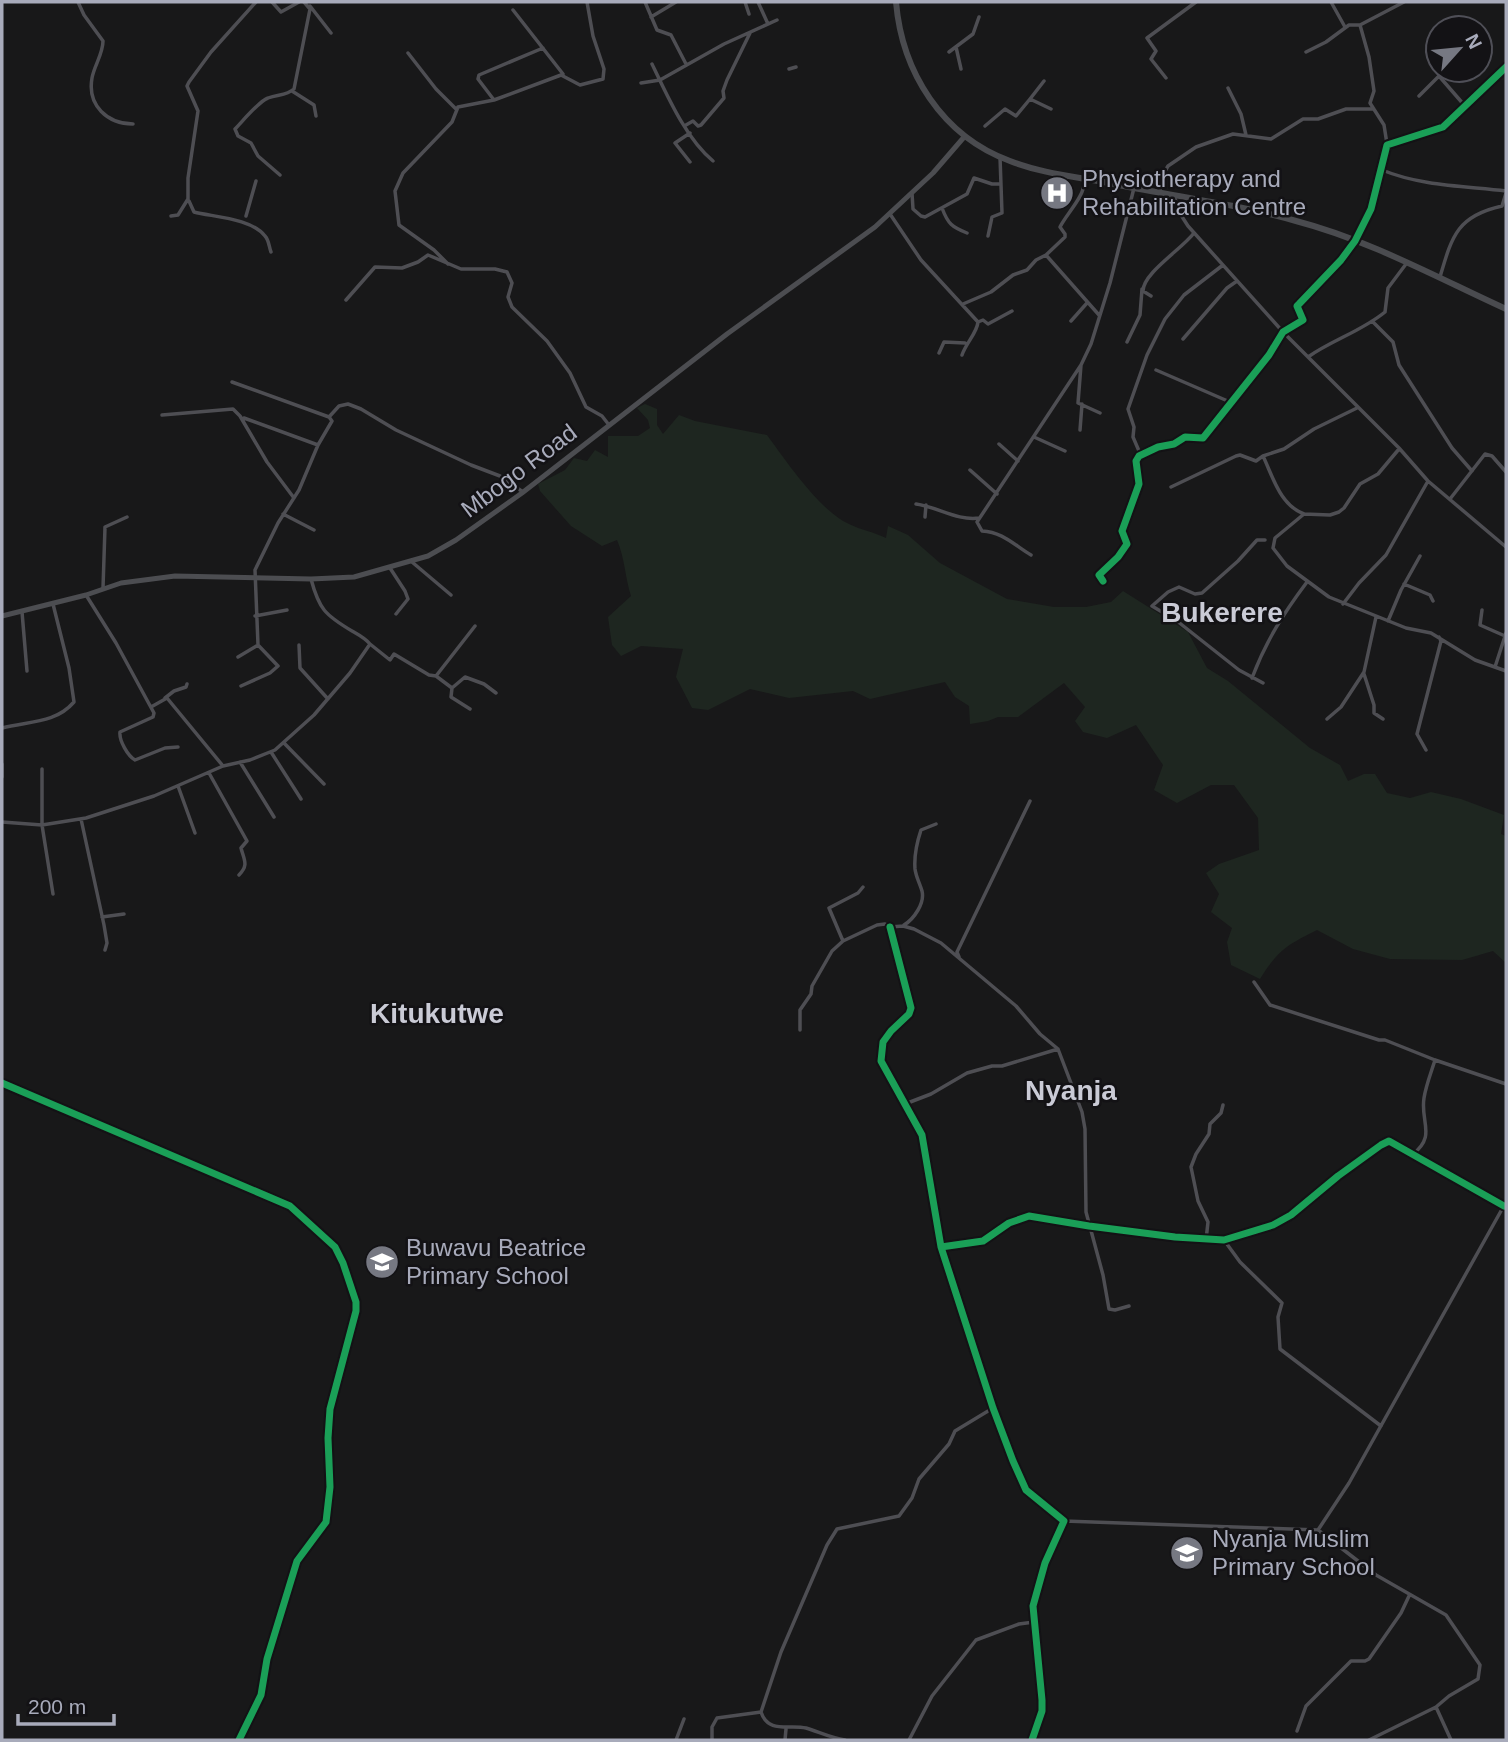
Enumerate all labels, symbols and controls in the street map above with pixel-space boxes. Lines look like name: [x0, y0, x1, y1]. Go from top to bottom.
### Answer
north arrow: [1424, 14, 1494, 84]
text: N: [1461, 31, 1486, 52]
place label: Physiotherapy and Rehabilitation Centre: [1082, 165, 1306, 220]
hospital icon: Physiotherapy and Rehabilitation Centre: [1038, 174, 1076, 212]
street label: Mbogo Road: [456, 418, 582, 523]
district label: Bukerere: [1161, 597, 1283, 628]
district label: Kitukutwe: [370, 998, 504, 1029]
district label: Nyanja: [1025, 1075, 1117, 1106]
place label: Buwavu Beatrice Primary School: [406, 1234, 586, 1289]
school or university icon: Buwavu Beatrice Primary School: [363, 1243, 401, 1281]
place label: Nyanja Muslim Primary School: [1212, 1525, 1375, 1580]
school or university icon: Nyanja Muslim Primary School: [1168, 1534, 1206, 1572]
scale bar: [18, 1682, 114, 1726]
text: 200 m: [28, 1695, 86, 1718]

